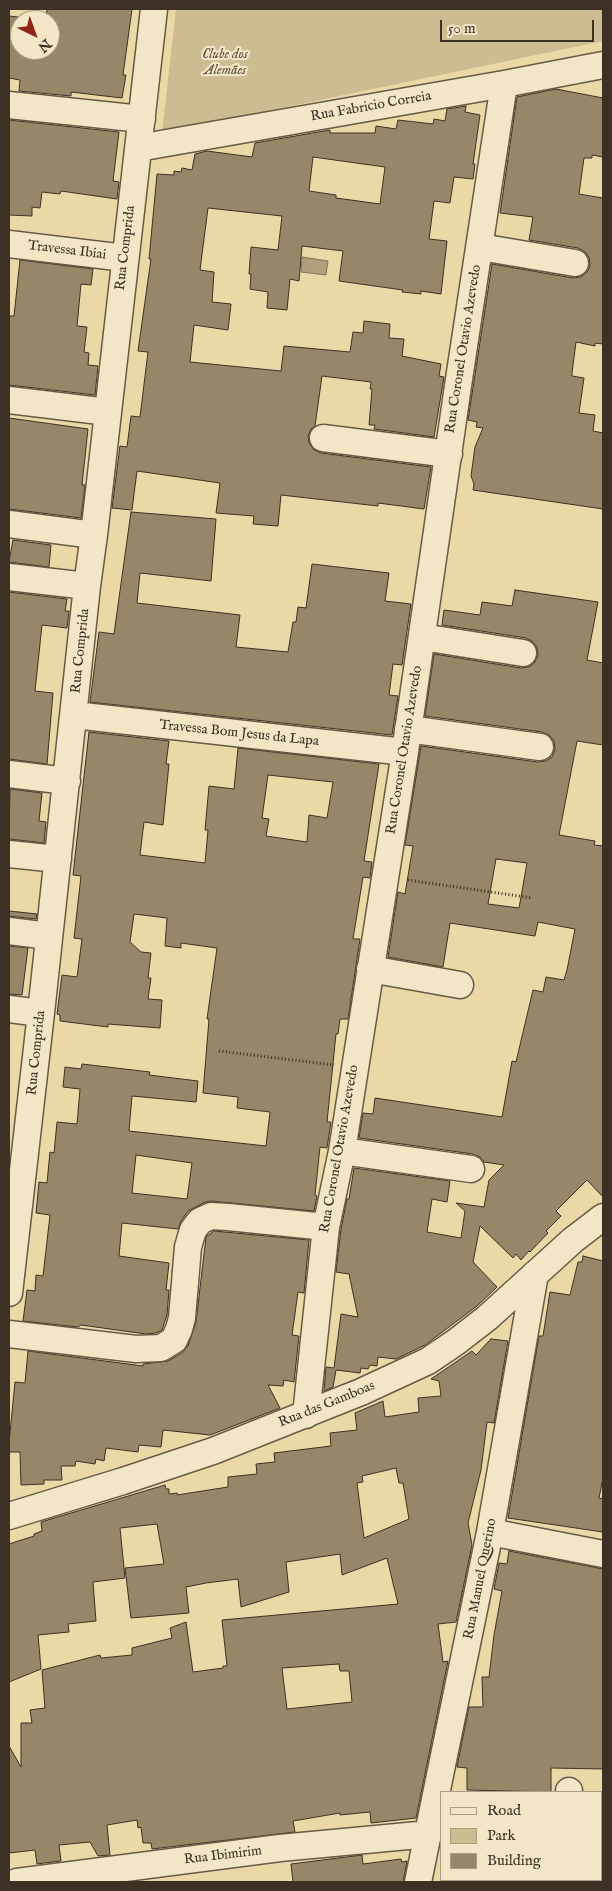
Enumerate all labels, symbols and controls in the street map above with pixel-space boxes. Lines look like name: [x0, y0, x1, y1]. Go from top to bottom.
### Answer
north arrow: [10, 10, 60, 60]
scale bar: [442, 10, 596, 42]
text: 50 m: [448, 19, 476, 38]
text: N: [34, 35, 55, 56]
park label: Clube dos Alemães: [202, 47, 248, 80]
street label: Rua Fabricio Correia: [309, 88, 433, 126]
street label: Rua Comprida: [112, 205, 140, 291]
street label: Travessa Ibiai: [27, 238, 107, 264]
street label: Rua Coronel Otavio Azevedo: [442, 263, 486, 435]
street label: Rua Comprida: [68, 608, 94, 694]
street label: Rua Coronel Otavio Azevedo: [383, 664, 427, 836]
street label: Travessa Bom Jesus da Lapa: [158, 717, 320, 751]
street label: Rua Comprida: [24, 1010, 50, 1096]
street label: Rua Coronel Otavio Azevedo: [317, 1064, 363, 1234]
street label: Rua das Gamboas: [276, 1378, 378, 1432]
street label: Rua Manuel Querino: [461, 1517, 501, 1641]
legend: [440, 1791, 602, 1881]
text: Road: [487, 1801, 521, 1820]
text: Park: [487, 1826, 516, 1845]
street label: Rua Ibimirim: [183, 1843, 263, 1869]
text: Building: [487, 1851, 541, 1870]

